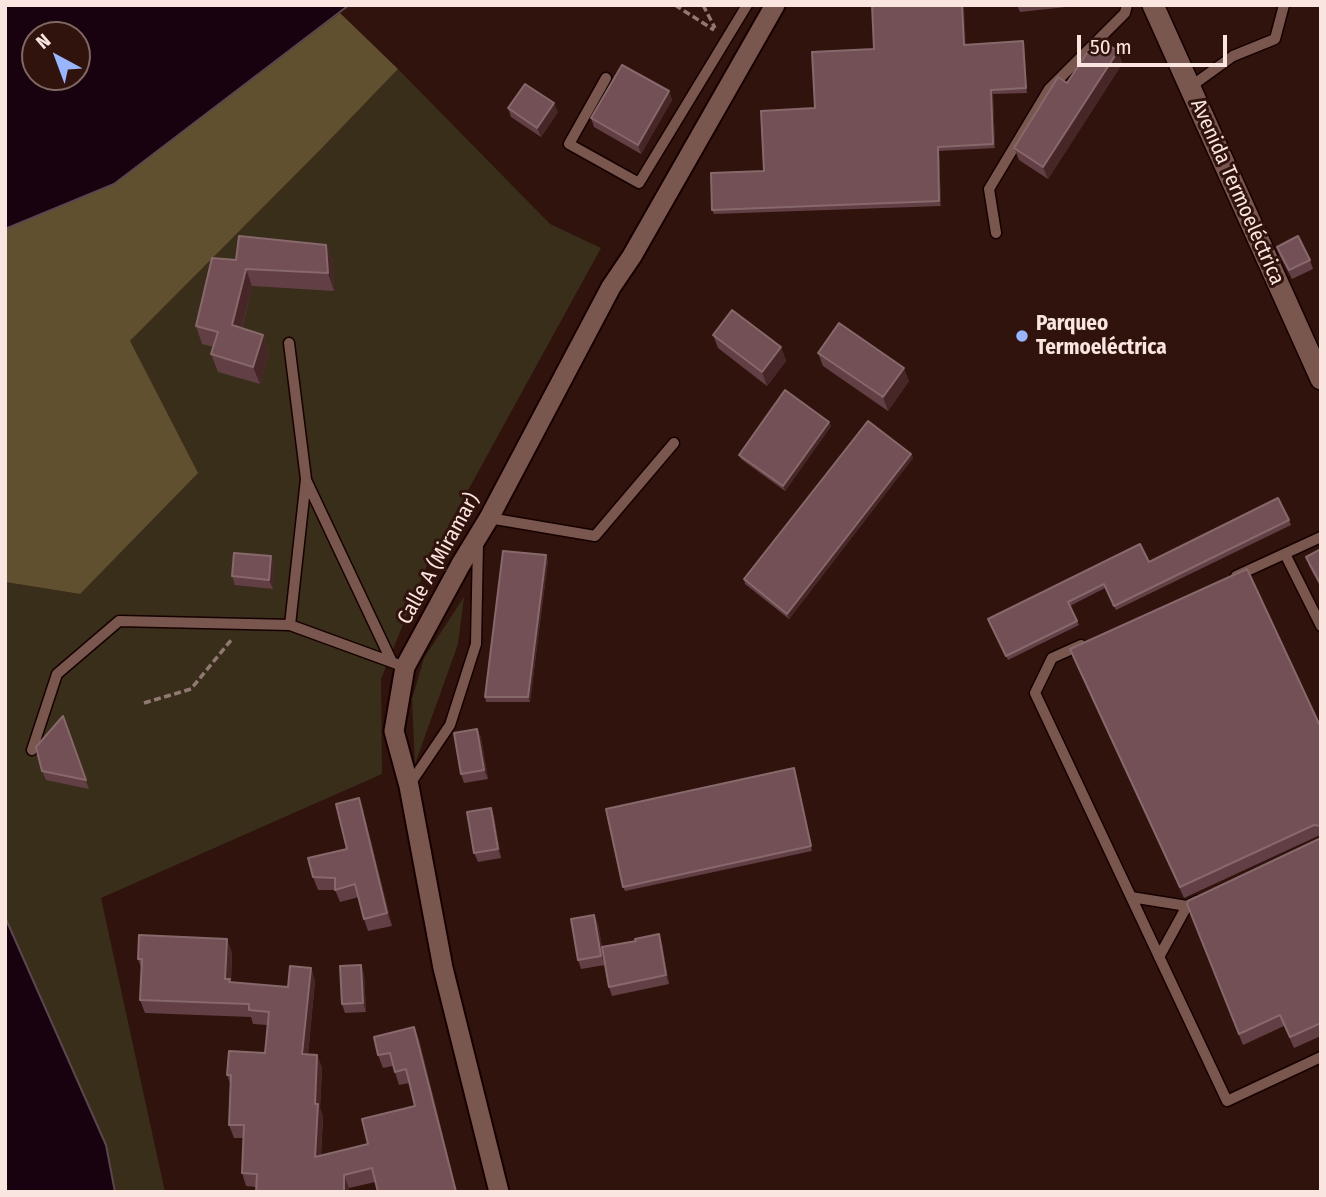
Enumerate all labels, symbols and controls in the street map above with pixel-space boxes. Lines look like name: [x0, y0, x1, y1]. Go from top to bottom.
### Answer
north arrow: [21, 21, 91, 91]
scale bar: [1081, 21, 1232, 65]
text: N: [31, 29, 55, 54]
text: 50 m: [1090, 34, 1132, 60]
street label: Avenida Termoeléctrica: [1185, 95, 1289, 289]
place label: Parqueo Termoeléctrica: [1036, 311, 1167, 361]
marker: Parqueo Termoeléctrica: [1014, 328, 1030, 344]
street label: Calle A (Miramar): [393, 489, 485, 629]

